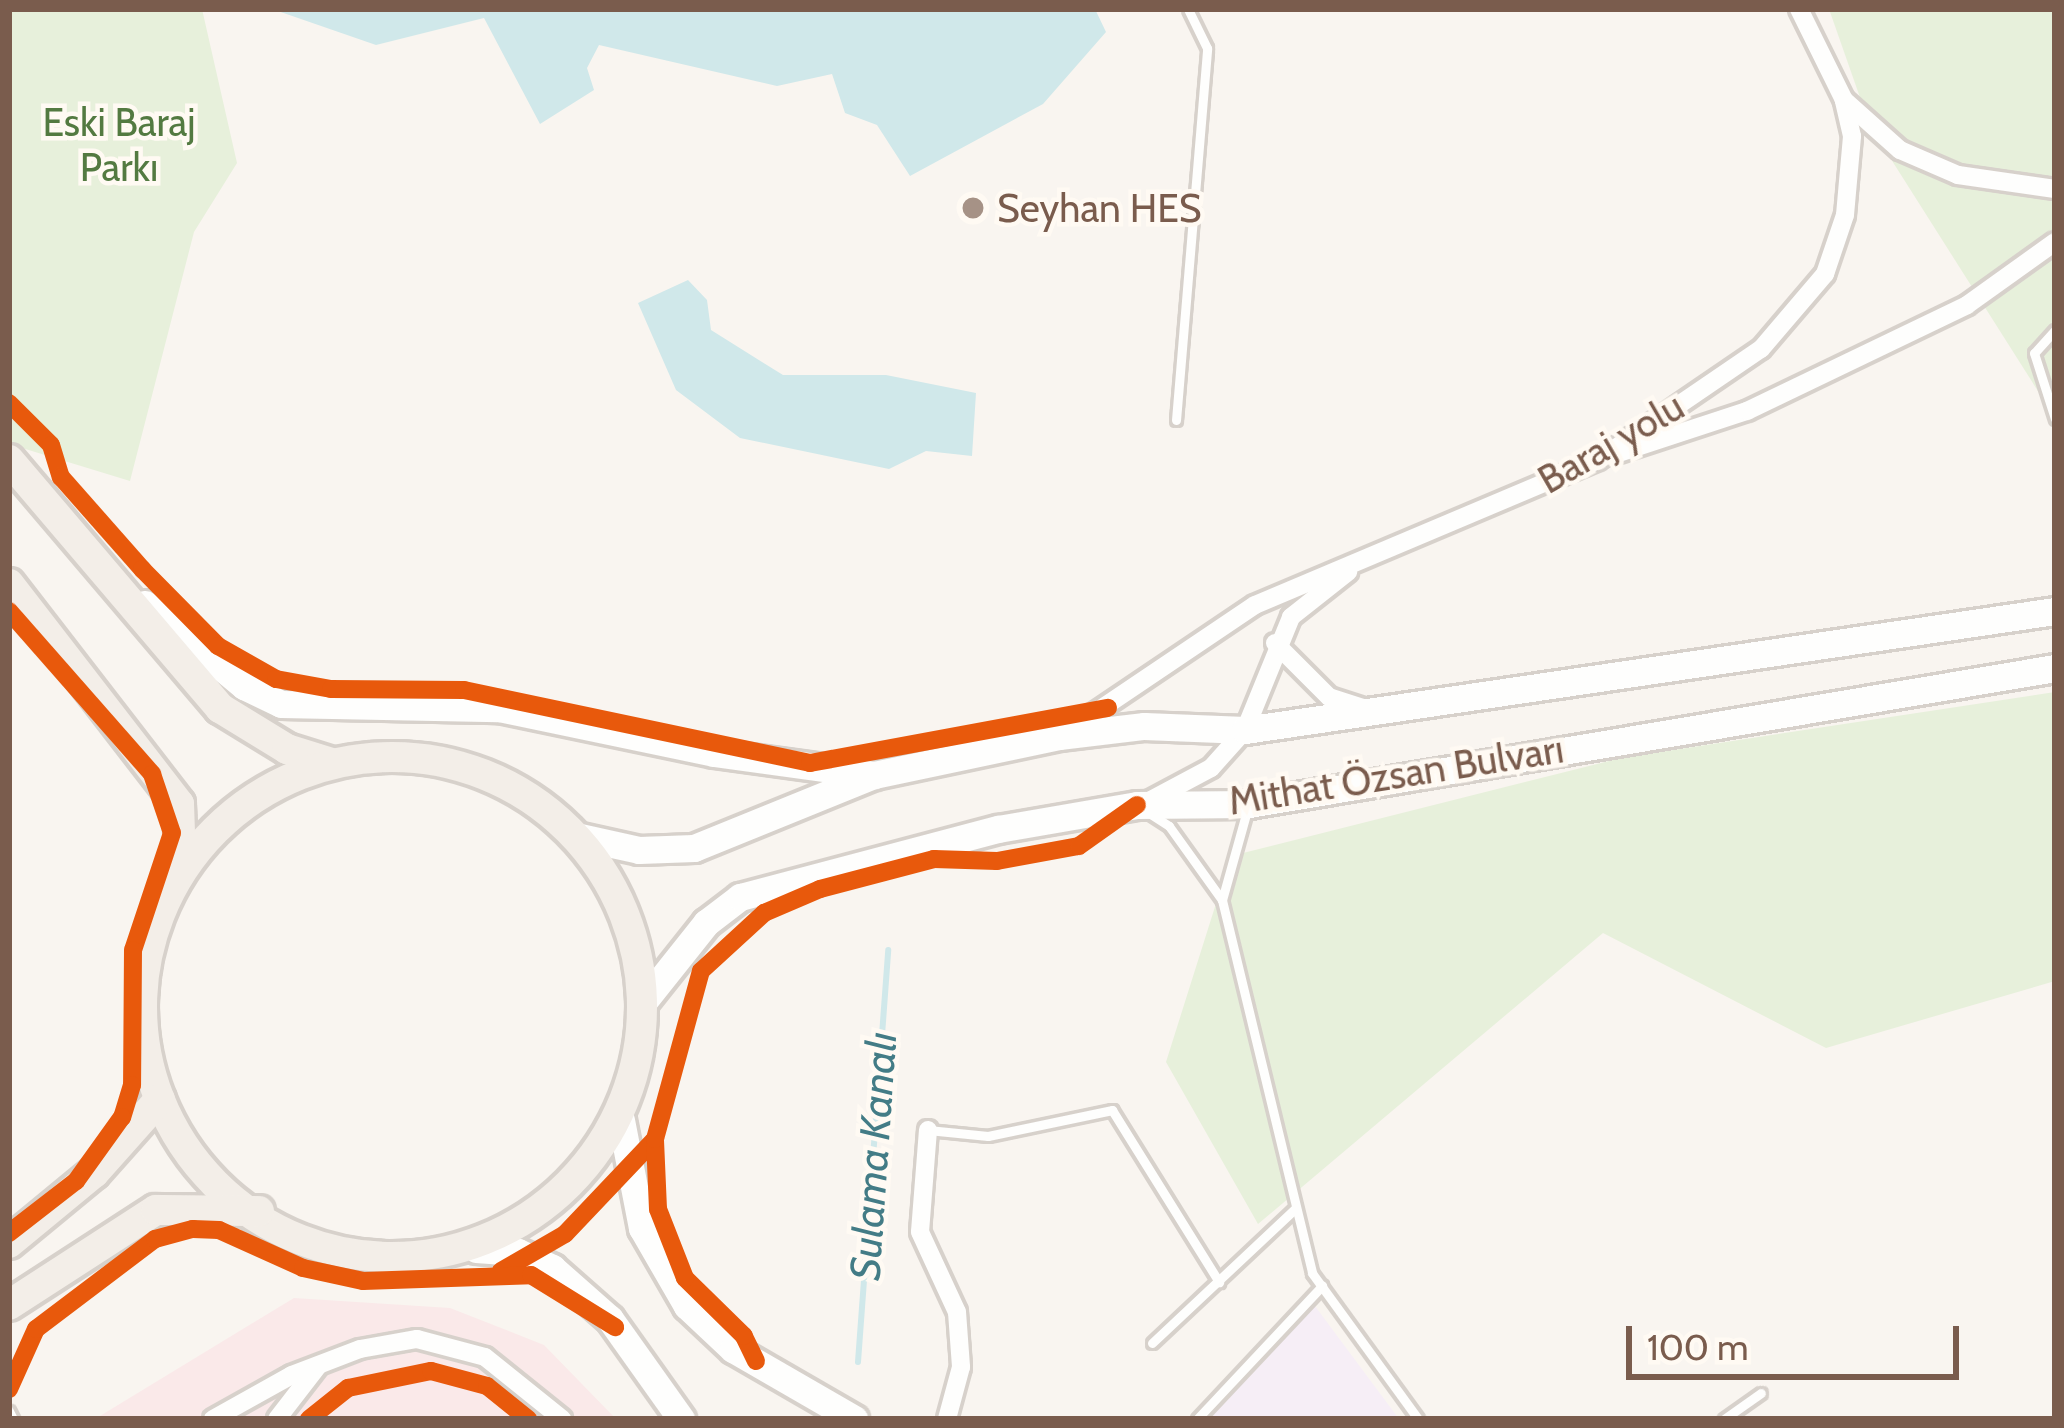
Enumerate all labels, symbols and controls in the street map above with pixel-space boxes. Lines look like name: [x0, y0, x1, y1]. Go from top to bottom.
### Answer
park label: Eski Baraj Parkı: [42, 100, 196, 191]
place label: Seyhan HES: [997, 185, 1202, 231]
marker: Seyhan HES: [960, 195, 986, 221]
street label: Baraj yolu: [1530, 383, 1692, 503]
street label: Mithat Özsan Bulvarı: [1225, 725, 1567, 825]
water label: Sulama Kanalı: [839, 1030, 907, 1282]
scale bar: [1632, 1302, 1965, 1376]
text: 100 m: [1647, 1325, 1749, 1369]

